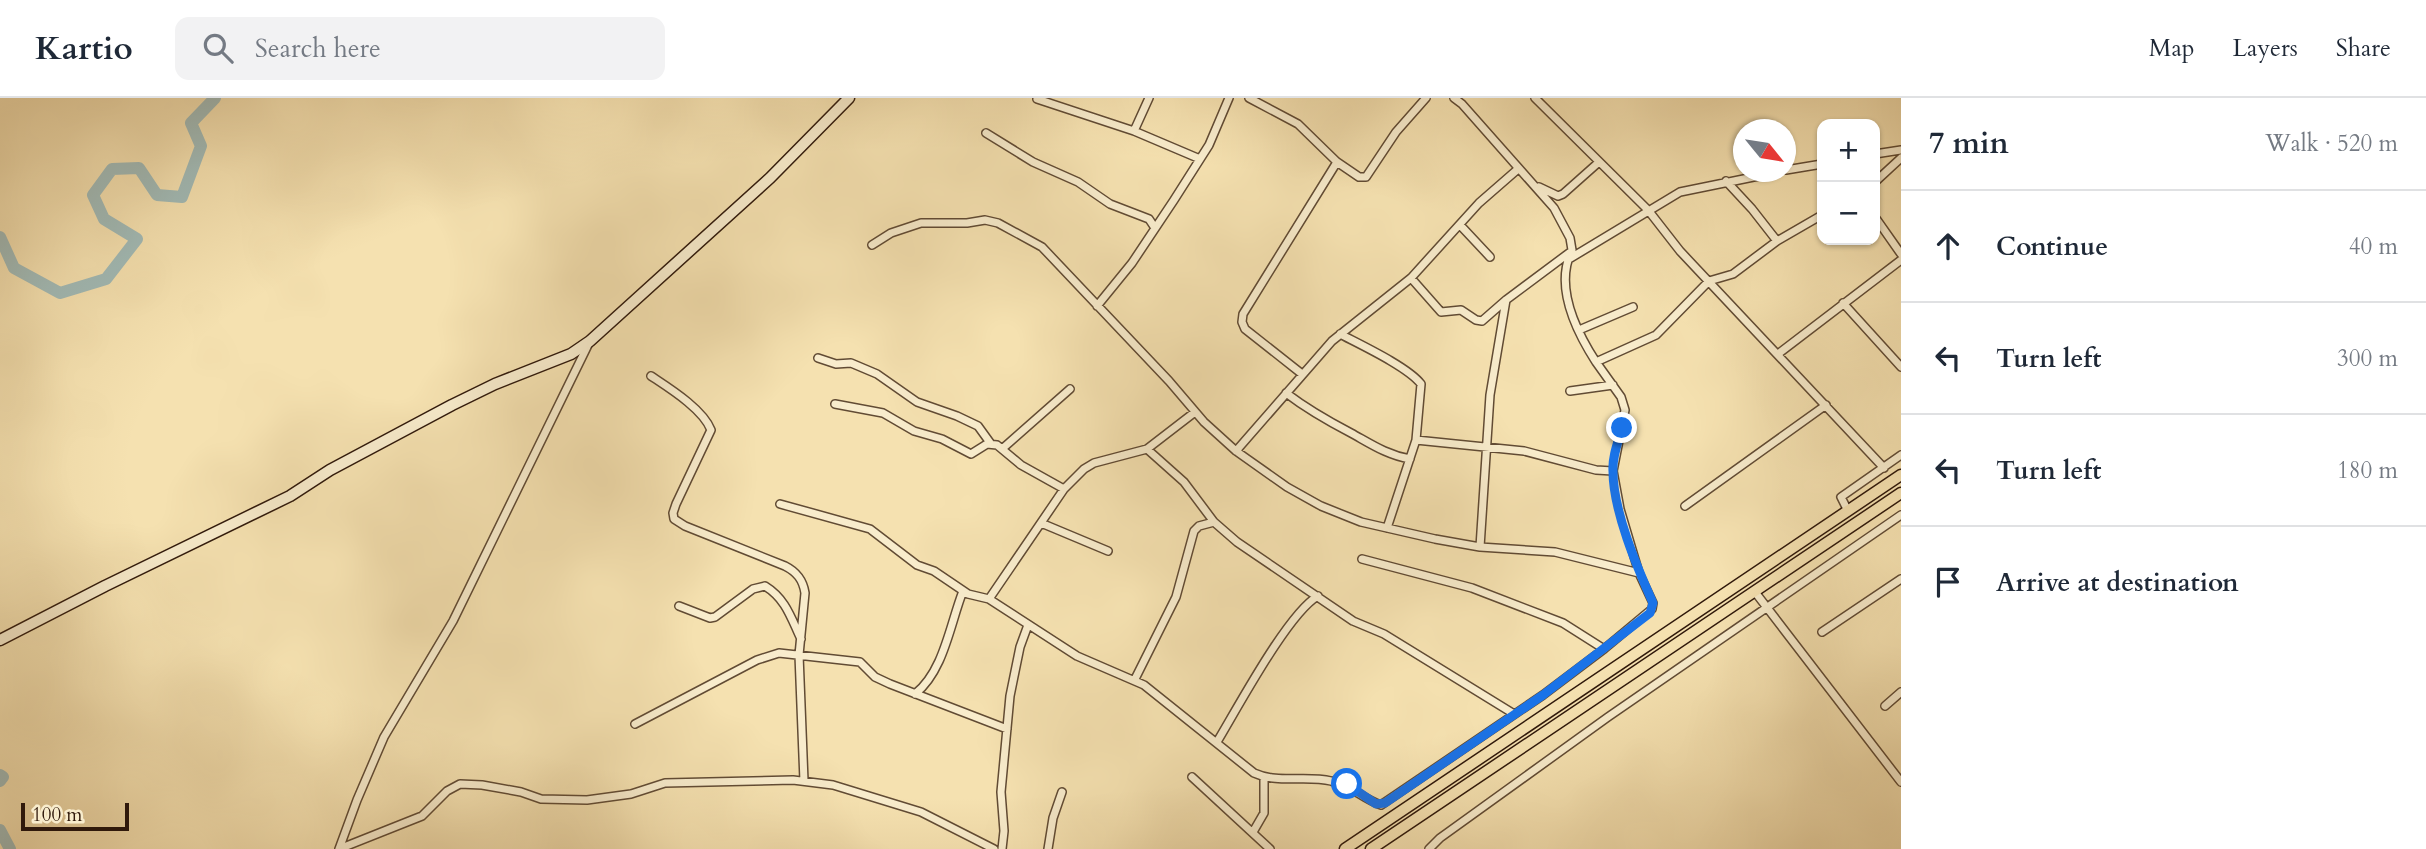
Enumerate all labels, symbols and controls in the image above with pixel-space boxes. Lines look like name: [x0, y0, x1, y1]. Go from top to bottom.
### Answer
search box: [175, 17, 665, 80]
text: Kartio: [35, 26, 133, 71]
icon: search: [199, 29, 237, 67]
text: Search here: [255, 31, 381, 66]
text: Map: [2149, 32, 2195, 65]
text: Layers: [2233, 32, 2298, 65]
text: Share: [2336, 32, 2391, 65]
north arrow: [1733, 119, 1796, 182]
map controls: [1817, 119, 1880, 245]
button: +: [1817, 119, 1880, 182]
text: 7 min: [1929, 123, 2009, 164]
text: Walk · 520 m: [2265, 128, 2398, 159]
button: −: [1817, 182, 1880, 245]
icon: ahead: [1929, 227, 1967, 265]
text: Continue: [1996, 229, 2108, 264]
text: 40 m: [2349, 231, 2398, 262]
icon: left: [1929, 339, 1967, 377]
text: Turn left: [1996, 341, 2101, 376]
text: 300 m: [2337, 343, 2398, 374]
route end: [1606, 412, 1637, 443]
icon: left: [1929, 451, 1967, 489]
text: Turn left: [1996, 453, 2101, 488]
text: 180 m: [2337, 455, 2398, 486]
icon: arrive: [1929, 563, 1967, 601]
text: Arrive at destination: [1996, 565, 2239, 600]
route start: [1331, 768, 1362, 799]
scale bar: [21, 800, 130, 832]
text: 100 m: [32, 802, 82, 828]

